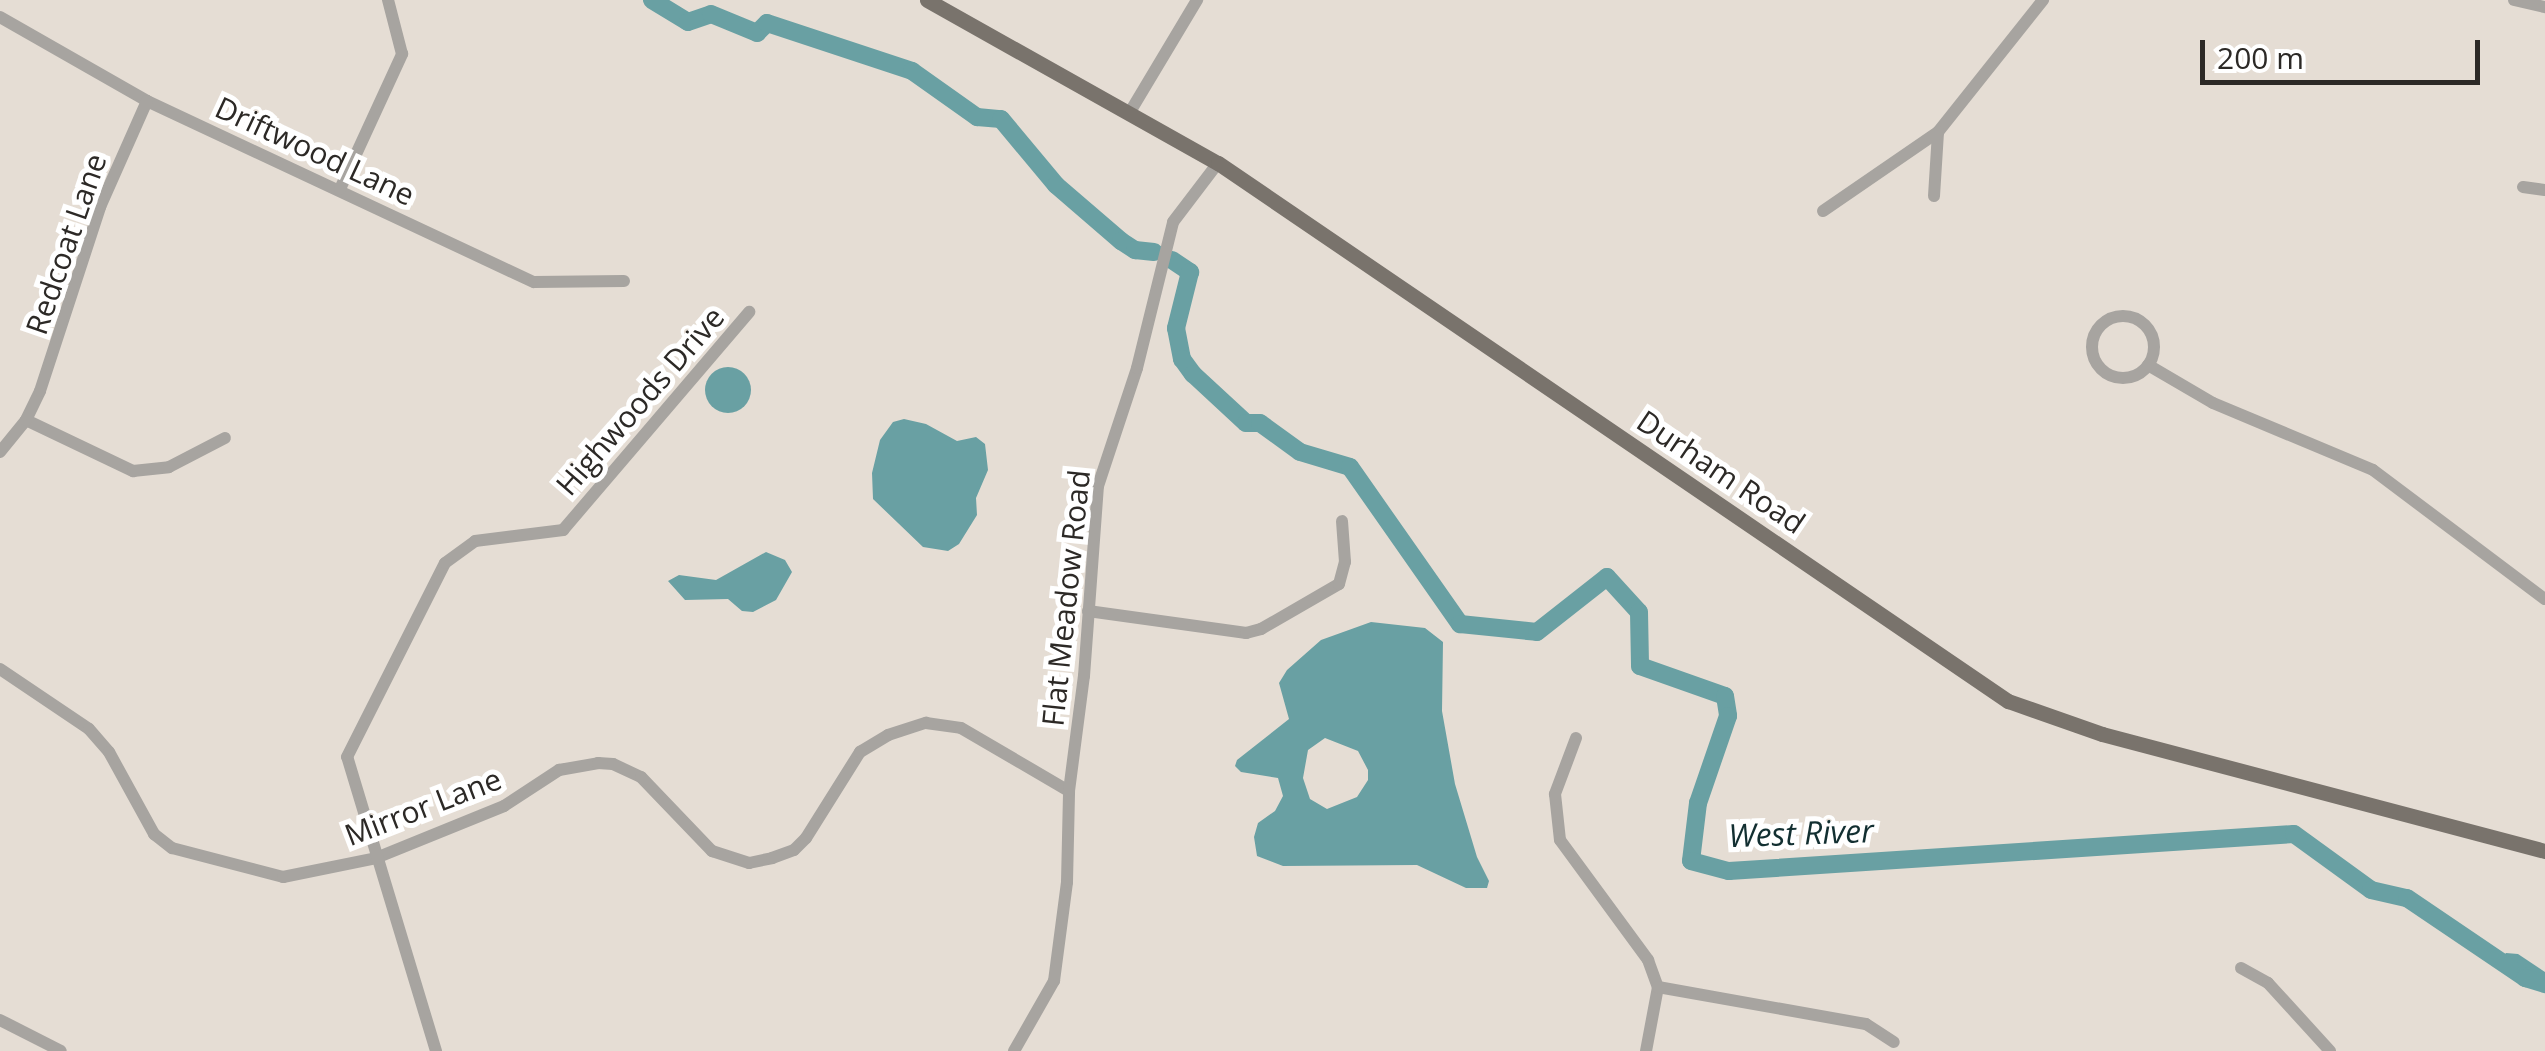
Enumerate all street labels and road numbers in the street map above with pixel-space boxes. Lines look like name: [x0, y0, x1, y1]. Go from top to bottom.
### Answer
street label: Driftwood Lane: [210, 89, 420, 213]
street label: Redcoat Lane: [18, 149, 114, 339]
street label: Highwoods Drive: [548, 300, 732, 502]
street label: Durham Road: [1630, 403, 1812, 541]
street label: Flat Meadow Road: [1035, 468, 1097, 728]
street label: Mirror Lane: [340, 761, 506, 853]

